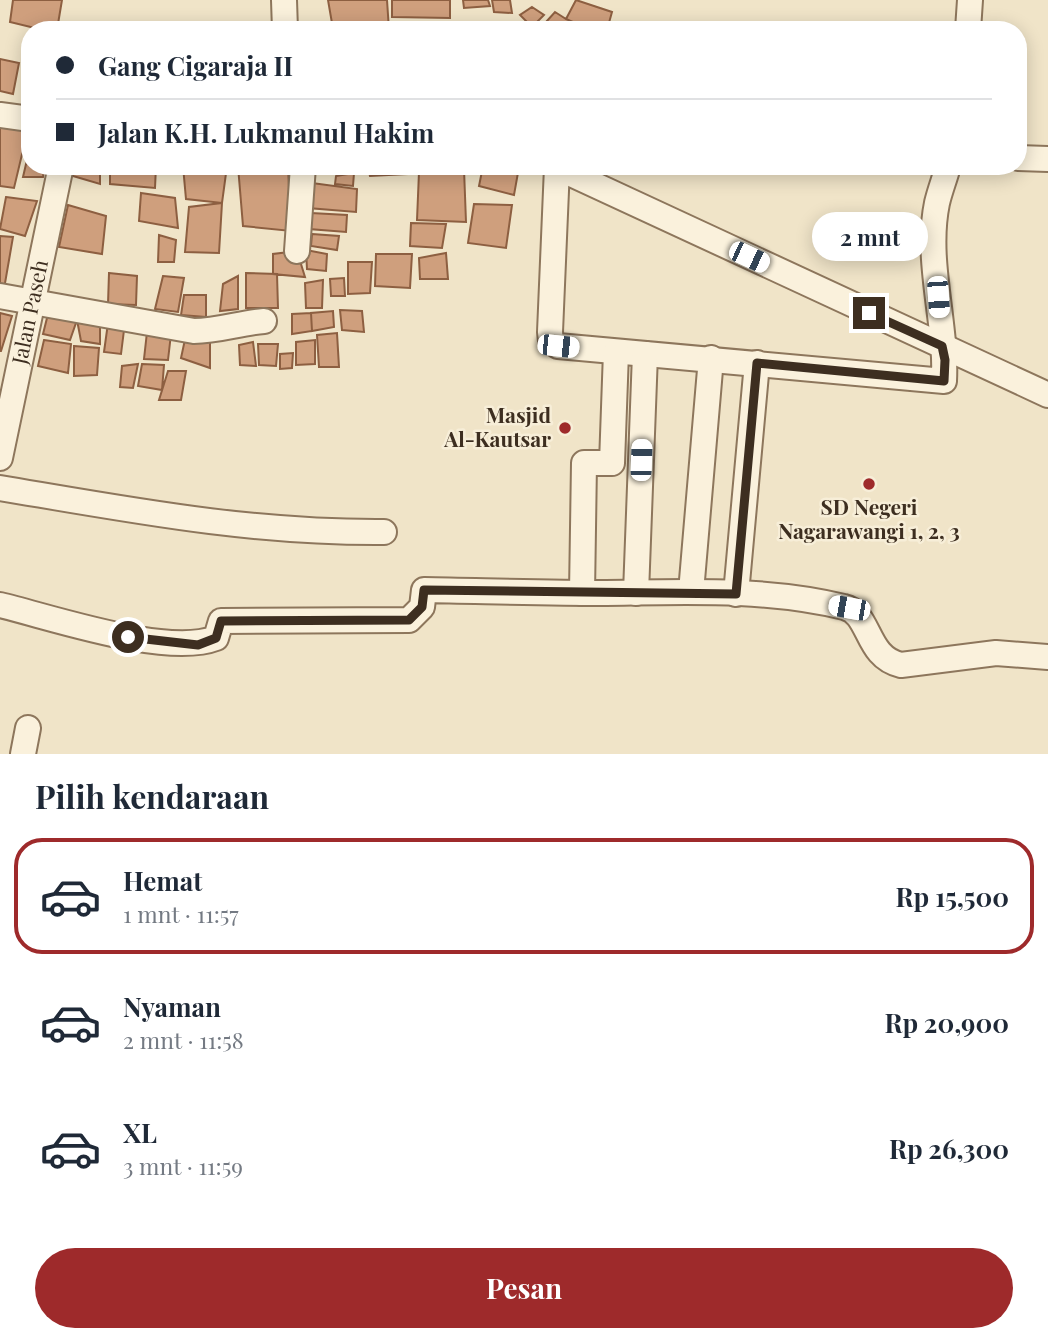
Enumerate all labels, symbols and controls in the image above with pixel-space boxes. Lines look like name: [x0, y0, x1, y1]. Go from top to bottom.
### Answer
text: Gang Cigaraja II: [98, 48, 293, 83]
text: Jalan K.H. Lukmanul Hakim: [98, 115, 434, 150]
callout: 2 mnt: [811, 212, 927, 260]
text: 2 mnt: [840, 221, 900, 252]
car: [726, 239, 773, 275]
street label: Jalan Paseh: [4, 256, 53, 368]
car: [927, 275, 950, 319]
route end: [853, 297, 885, 329]
car: [537, 333, 580, 359]
place label: Masjid Al-Kautsar: [443, 400, 551, 452]
marker: Masjid Al-Kautsar: [557, 420, 573, 436]
car: [630, 439, 653, 481]
marker: SD Negeri Nagarawangi 1, 2, 3: [861, 476, 877, 492]
place label: SD Negeri Nagarawangi 1, 2, 3: [778, 492, 960, 544]
car: [827, 594, 872, 622]
route start: [112, 621, 144, 653]
text: Pilih kendaraan: [35, 774, 269, 817]
text: Hemat: [123, 863, 202, 898]
icon: car: [39, 865, 102, 928]
text: Rp 15,500: [896, 879, 1009, 914]
text: 1 mnt · 11:57: [123, 898, 239, 929]
text: Nyaman: [123, 989, 221, 1024]
icon: car: [39, 991, 102, 1054]
text: Rp 20,900: [884, 1005, 1009, 1040]
text: 2 mnt · 11:58: [123, 1024, 244, 1055]
text: XL: [123, 1115, 157, 1150]
icon: car: [39, 1117, 102, 1180]
text: Rp 26,300: [889, 1131, 1009, 1166]
text: 3 mnt · 11:59: [123, 1150, 243, 1181]
button: Pesan: [35, 1248, 1013, 1328]

